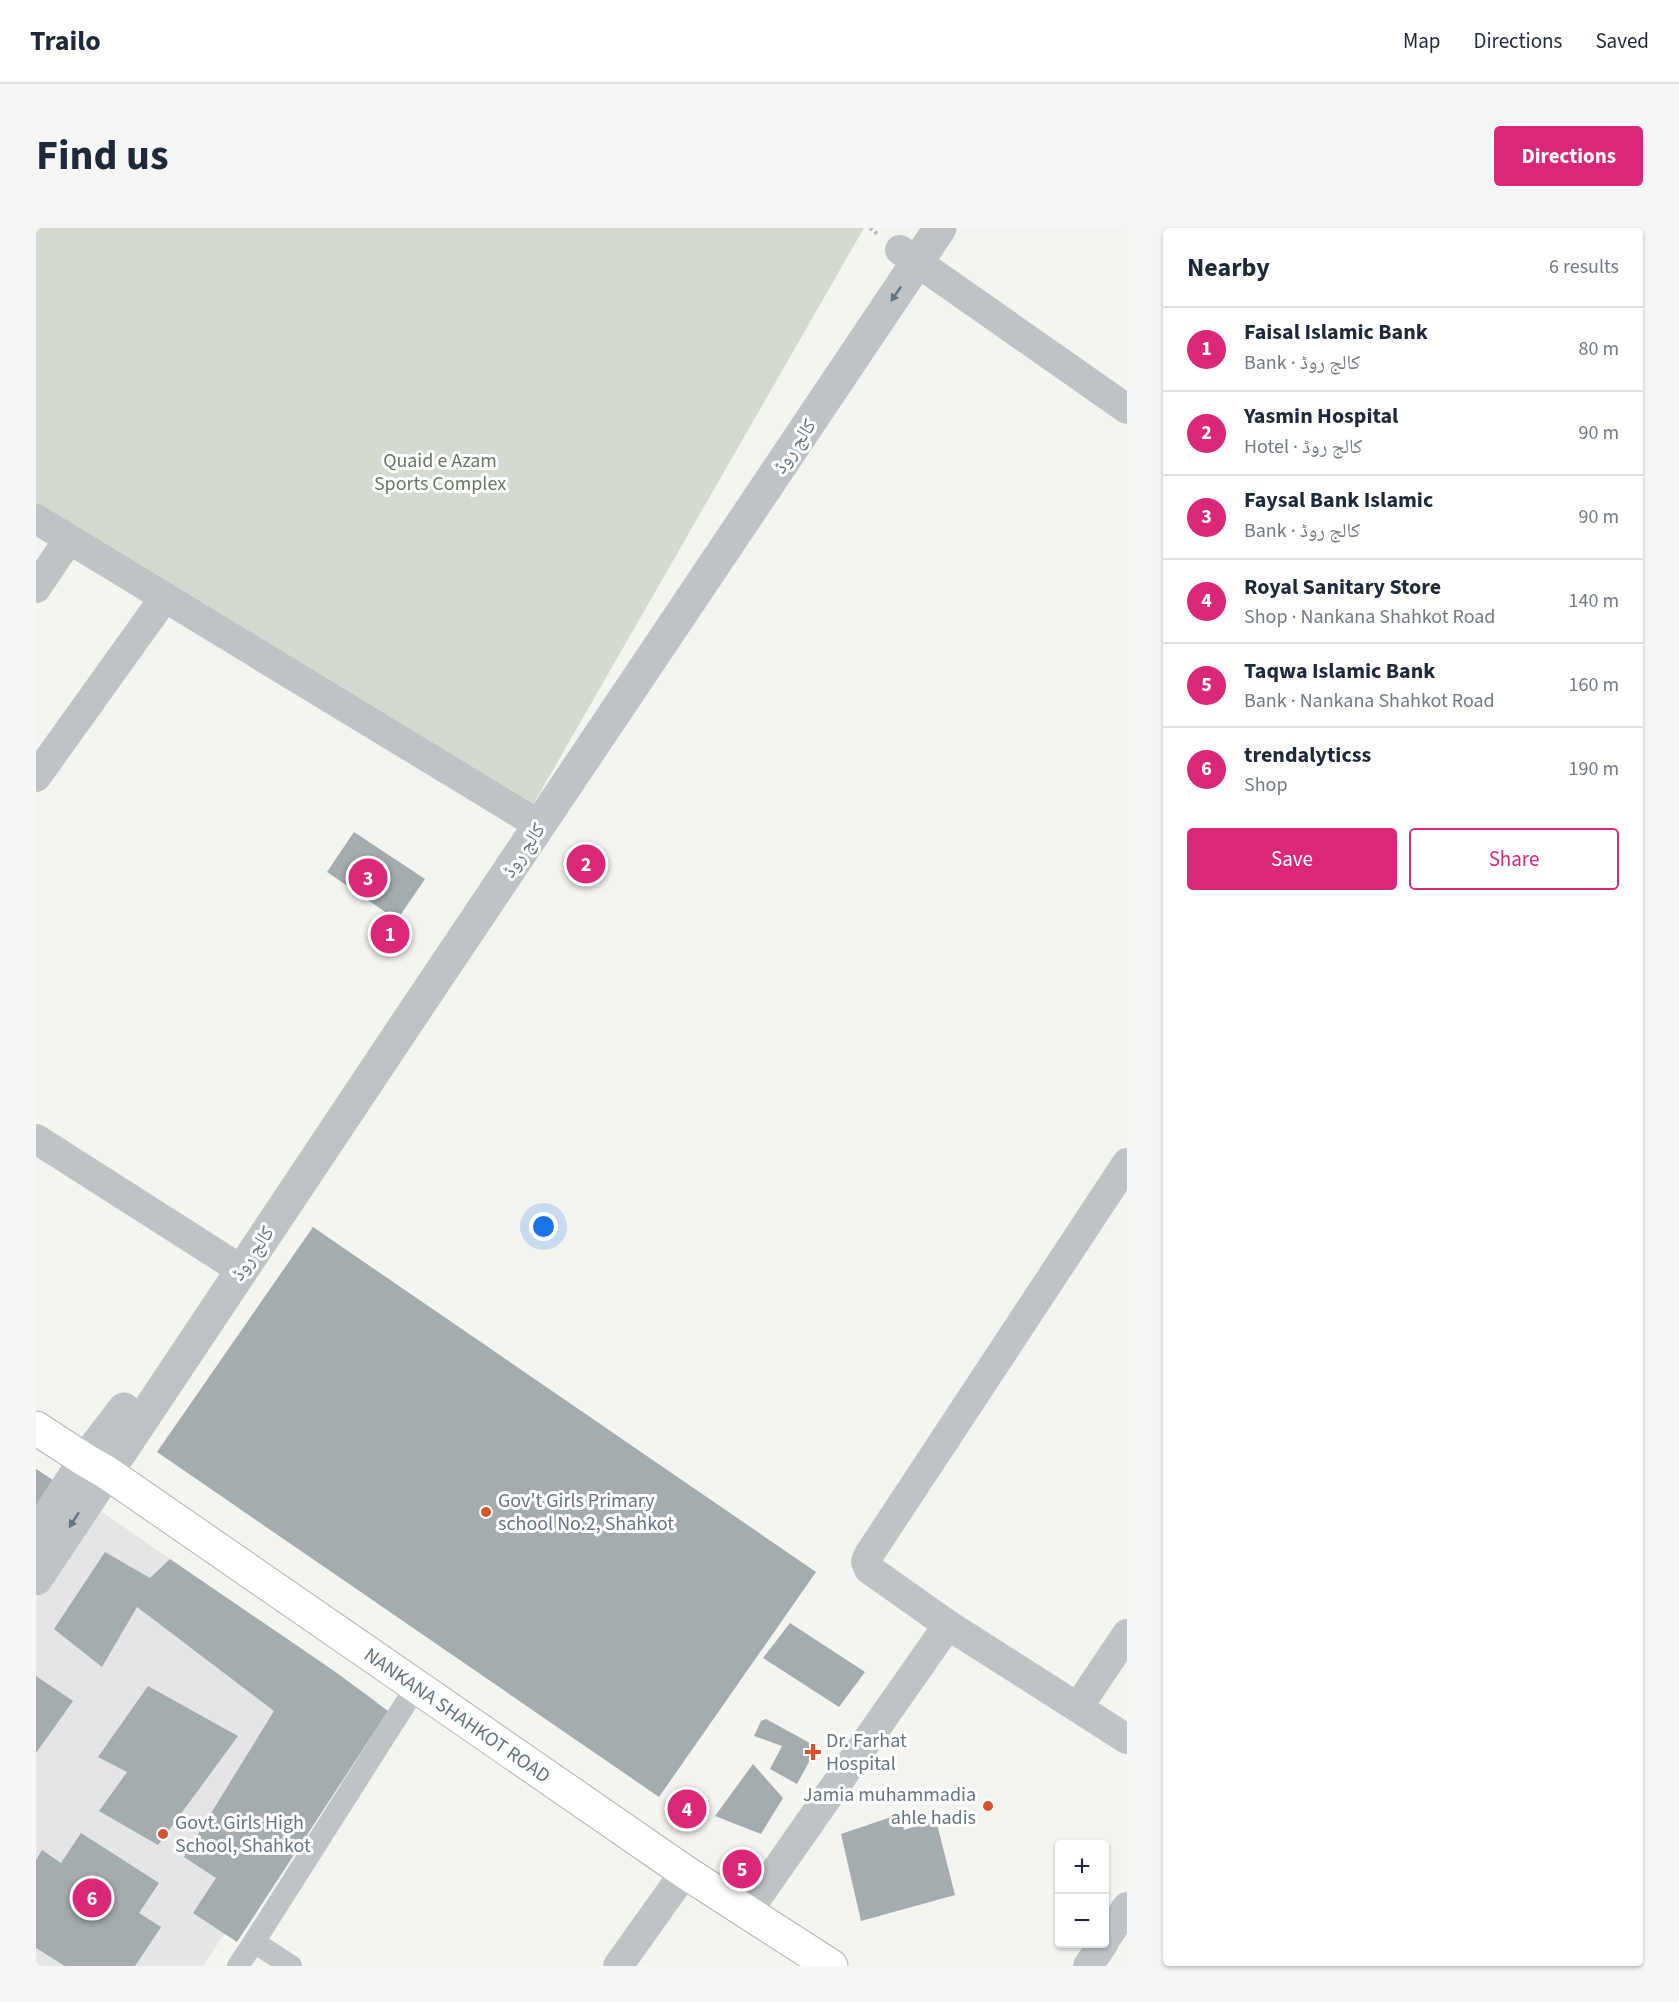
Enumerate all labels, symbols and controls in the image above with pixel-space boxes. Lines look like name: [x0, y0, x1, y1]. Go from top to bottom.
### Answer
text: Trailo: [30, 21, 101, 61]
text: Map: [1403, 26, 1441, 56]
text: Directions: [1474, 26, 1562, 56]
text: Saved: [1595, 26, 1649, 56]
text: Find us: [36, 126, 169, 186]
button: Directions: [1494, 126, 1643, 186]
text: Nearby: [1187, 249, 1270, 286]
text: 6 results: [1549, 253, 1619, 281]
one-way arrow: [891, 286, 902, 302]
text: Faisal Islamic Bank: [1244, 316, 1428, 348]
text: 1: [1201, 335, 1212, 363]
text: 80 m: [1579, 335, 1619, 363]
text: Bank · کالج روڈ: [1244, 349, 1360, 377]
text: Yasmin Hospital: [1244, 400, 1398, 432]
street label: کالج روڈ: [766, 414, 823, 479]
text: 2: [1201, 419, 1212, 447]
text: 90 m: [1579, 419, 1619, 447]
text: Hotel · کالج روڈ: [1244, 433, 1362, 461]
park label: Quaid e Azam Sports Complex: [374, 447, 506, 498]
text: Faysal Bank Islamic: [1244, 484, 1433, 516]
text: 3: [1201, 503, 1212, 531]
text: 90 m: [1579, 503, 1619, 531]
text: Bank · کالج روڈ: [1244, 517, 1360, 545]
text: Royal Sanitary Store: [1244, 571, 1441, 603]
text: 4: [1201, 587, 1212, 615]
text: 140 m: [1569, 587, 1619, 615]
text: Shop · Nankana Shahkot Road: [1244, 603, 1495, 631]
text: Taqwa Islamic Bank: [1244, 655, 1435, 687]
text: 5: [1201, 671, 1212, 699]
text: 160 m: [1569, 671, 1619, 699]
text: Bank · Nankana Shahkot Road: [1244, 687, 1495, 715]
text: trendalyticss: [1244, 739, 1371, 771]
text: 6: [1201, 755, 1212, 783]
text: 190 m: [1569, 755, 1619, 783]
text: Shop: [1244, 771, 1288, 799]
street label: کالج روڈ: [495, 818, 552, 883]
button: Save: [1187, 828, 1397, 890]
button: Share: [1409, 828, 1619, 890]
pin: 2: [566, 842, 606, 886]
pin: 3: [348, 856, 388, 900]
pin: 1: [370, 912, 410, 956]
your location: [529, 1212, 558, 1241]
street label: کالج روڈ: [224, 1221, 281, 1286]
place label: Gov't Girls Primary school No.2, Shahkot: [498, 1487, 674, 1538]
marker: Gov't Girls Primary school No.2, Shahkot: [479, 1505, 493, 1519]
one-way arrow: [68, 1512, 80, 1528]
street label: NANKANA SHAHKOT ROAD: [358, 1641, 556, 1790]
place label: Dr. Farhat Hospital: [826, 1727, 907, 1778]
marker: Dr. Farhat Hospital: [804, 1743, 822, 1761]
place label: Jamia muhammadia ahle hadis: [803, 1781, 976, 1832]
pin: 4: [668, 1786, 706, 1832]
marker: Jamia muhammadia ahle hadis: [981, 1799, 995, 1813]
place label: Govt. Girls High School, Shahkot: [175, 1809, 311, 1860]
marker: Govt. Girls High School, Shahkot: [156, 1827, 170, 1841]
map controls: [1055, 1840, 1109, 1948]
button: +: [1055, 1840, 1109, 1894]
pin: 5: [722, 1846, 762, 1892]
pin: 6: [72, 1876, 112, 1920]
button: −: [1055, 1894, 1109, 1948]

